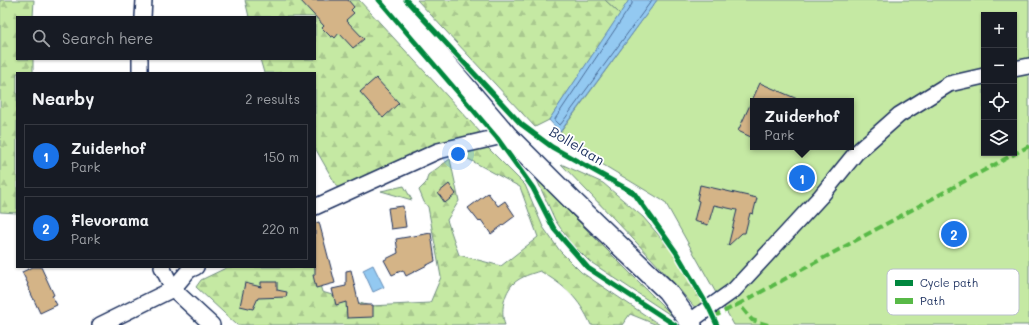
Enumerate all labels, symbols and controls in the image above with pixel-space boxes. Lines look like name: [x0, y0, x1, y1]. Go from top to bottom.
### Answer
map controls: [981, 12, 1017, 156]
button: +: [981, 12, 1017, 48]
search box: [16, 16, 316, 60]
icon: search: [30, 27, 52, 49]
text: Search here: [62, 28, 153, 48]
button: −: [981, 48, 1017, 84]
button: locate: [981, 84, 1017, 120]
text: Nearby: [32, 87, 94, 109]
text: 2 results: [245, 90, 300, 107]
popup: [750, 98, 854, 150]
text: Zuiderhof: [765, 106, 839, 126]
button: layers: [981, 120, 1017, 156]
street label: Bollelaan: [546, 122, 608, 170]
text: Park: [765, 126, 794, 143]
text: Zuiderhof: [71, 138, 146, 158]
your location: [448, 144, 468, 164]
text: 1: [43, 148, 49, 165]
text: 150 m: [263, 148, 299, 165]
text: Park: [71, 158, 100, 175]
pin: 1: [789, 163, 815, 193]
text: Flevorama: [71, 210, 149, 230]
pin: 2: [941, 219, 967, 249]
text: 2: [42, 220, 50, 237]
text: 220 m: [262, 220, 299, 237]
text: Park: [71, 230, 100, 247]
legend: [887, 269, 1019, 315]
text: Cycle path: [920, 275, 978, 290]
text: Path: [920, 293, 945, 308]

